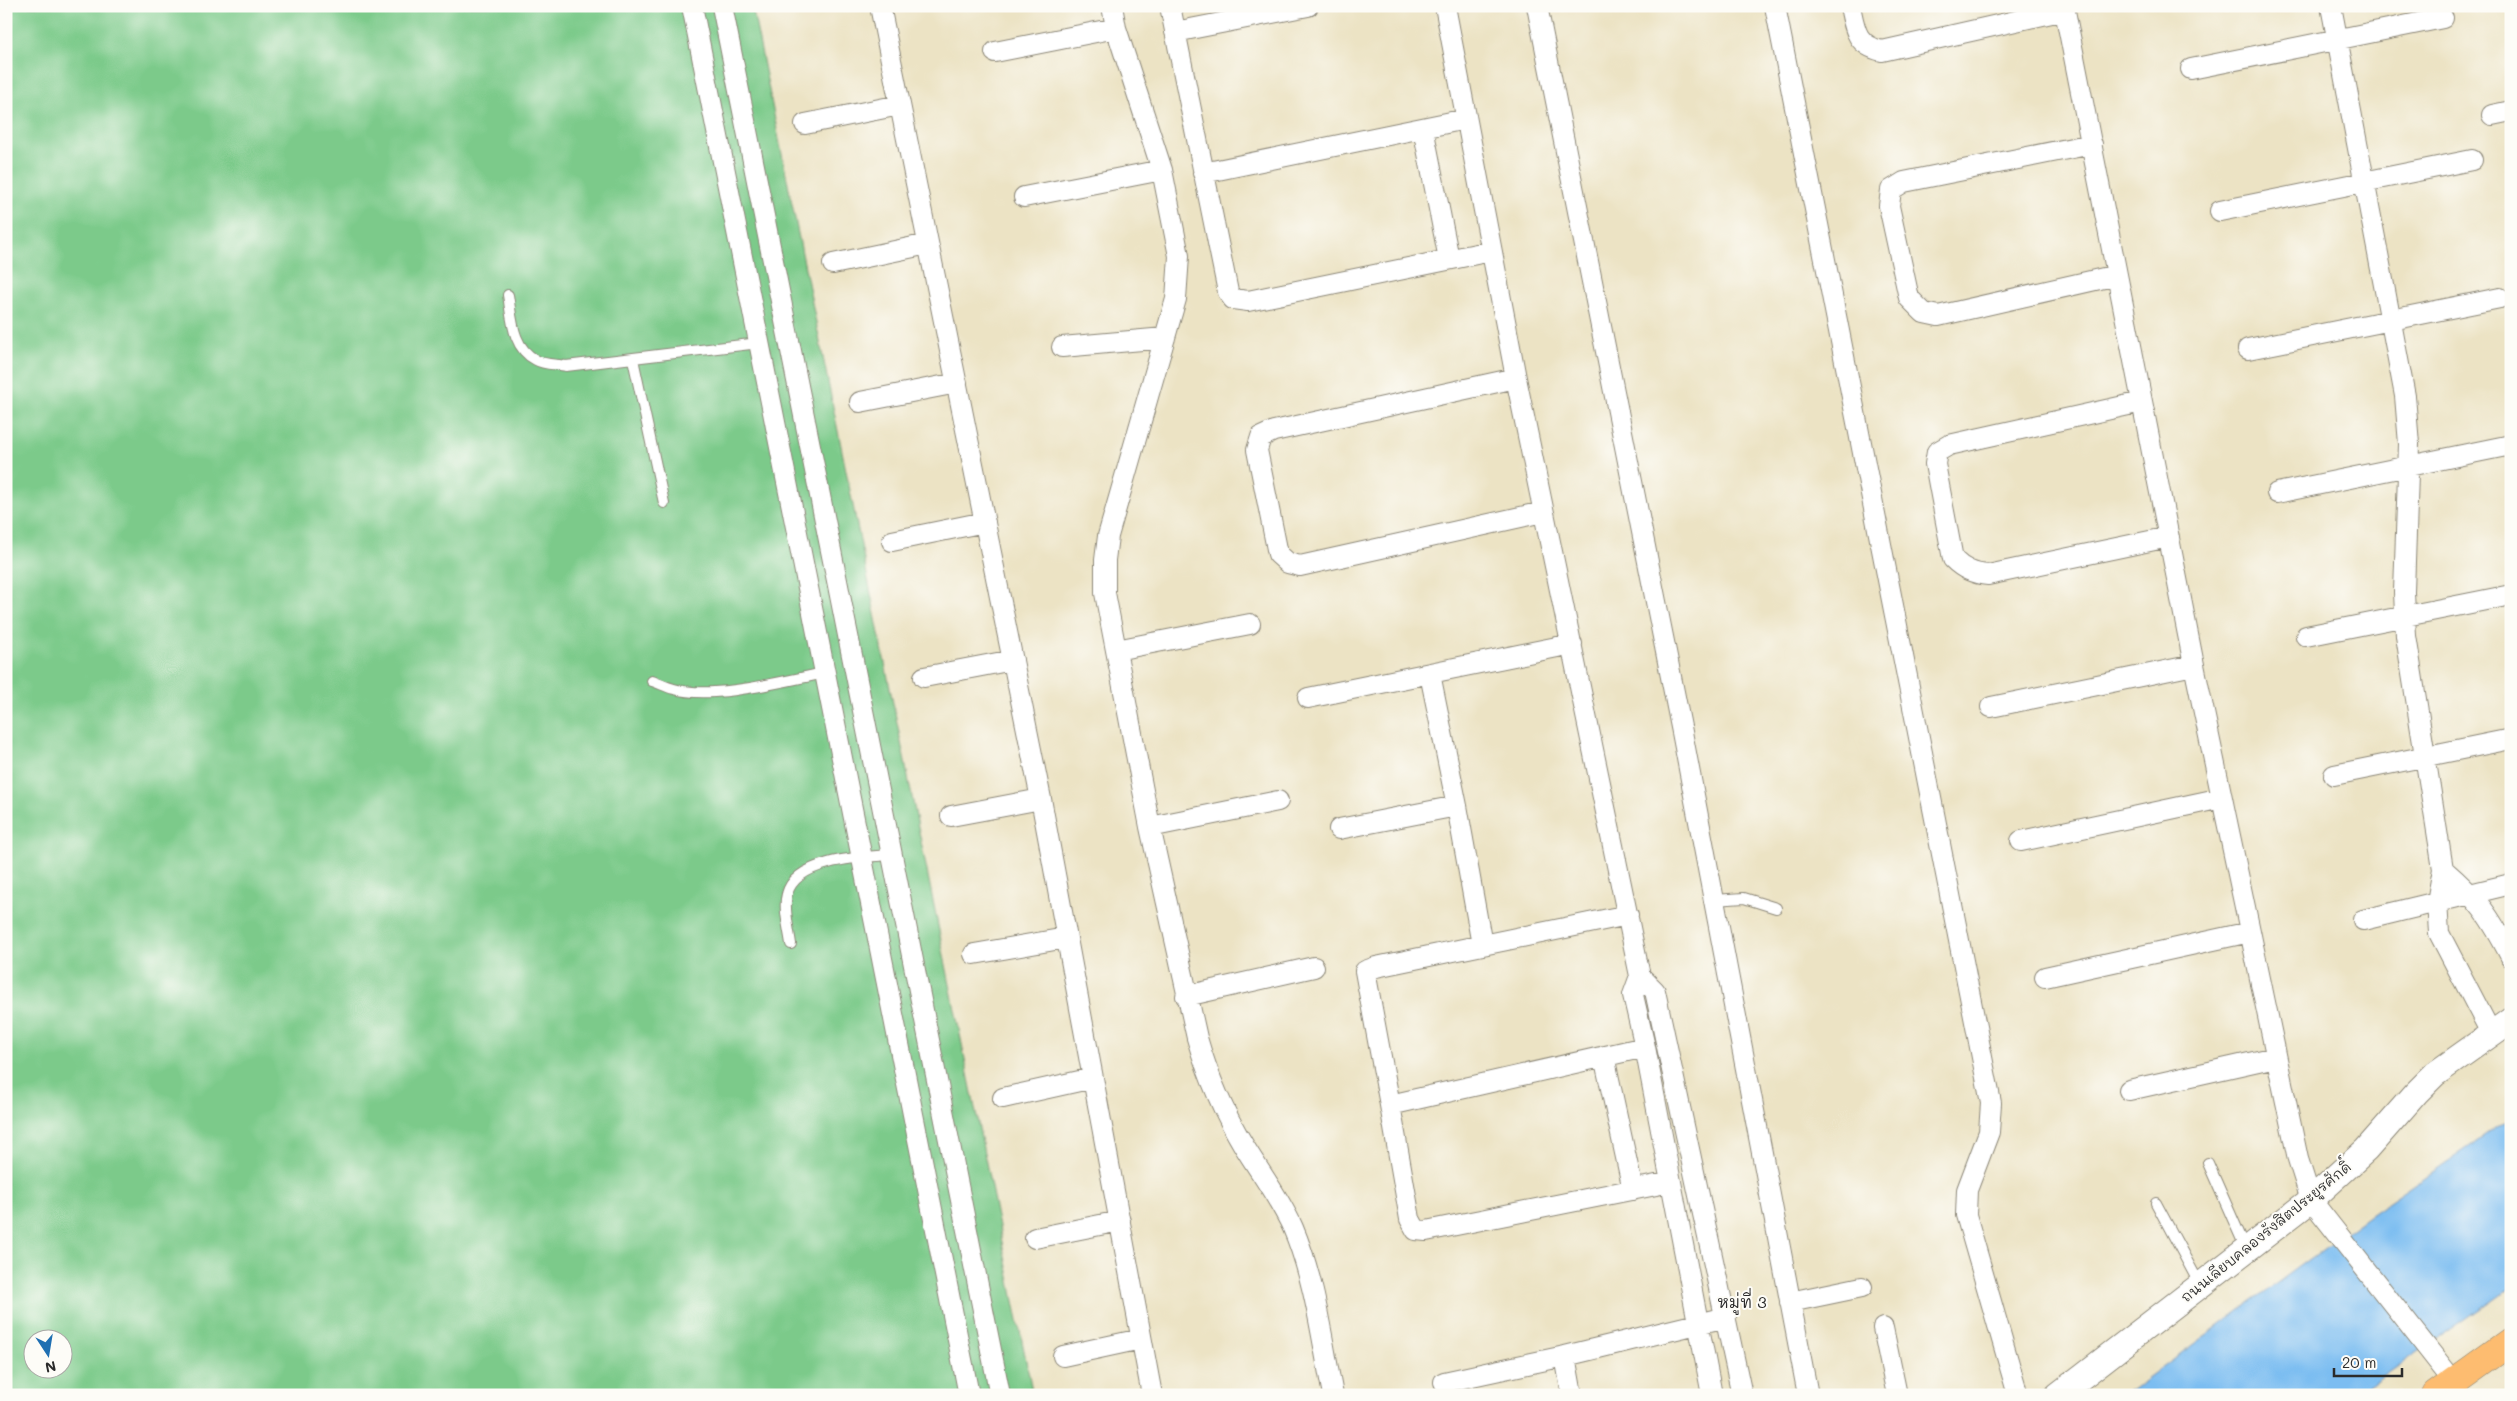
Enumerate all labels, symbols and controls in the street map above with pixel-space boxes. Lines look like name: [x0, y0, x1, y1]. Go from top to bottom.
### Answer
street label: ถนนเลียบคลองรังสิตประยูรศักดิ์: [2175, 1155, 2355, 1307]
district label: หมู่ที่ 3: [1717, 1287, 1767, 1315]
north arrow: [22, 1328, 72, 1378]
scale bar: [2334, 1346, 2402, 1378]
text: 20 m: [2342, 1352, 2376, 1372]
text: N: [44, 1357, 58, 1378]

